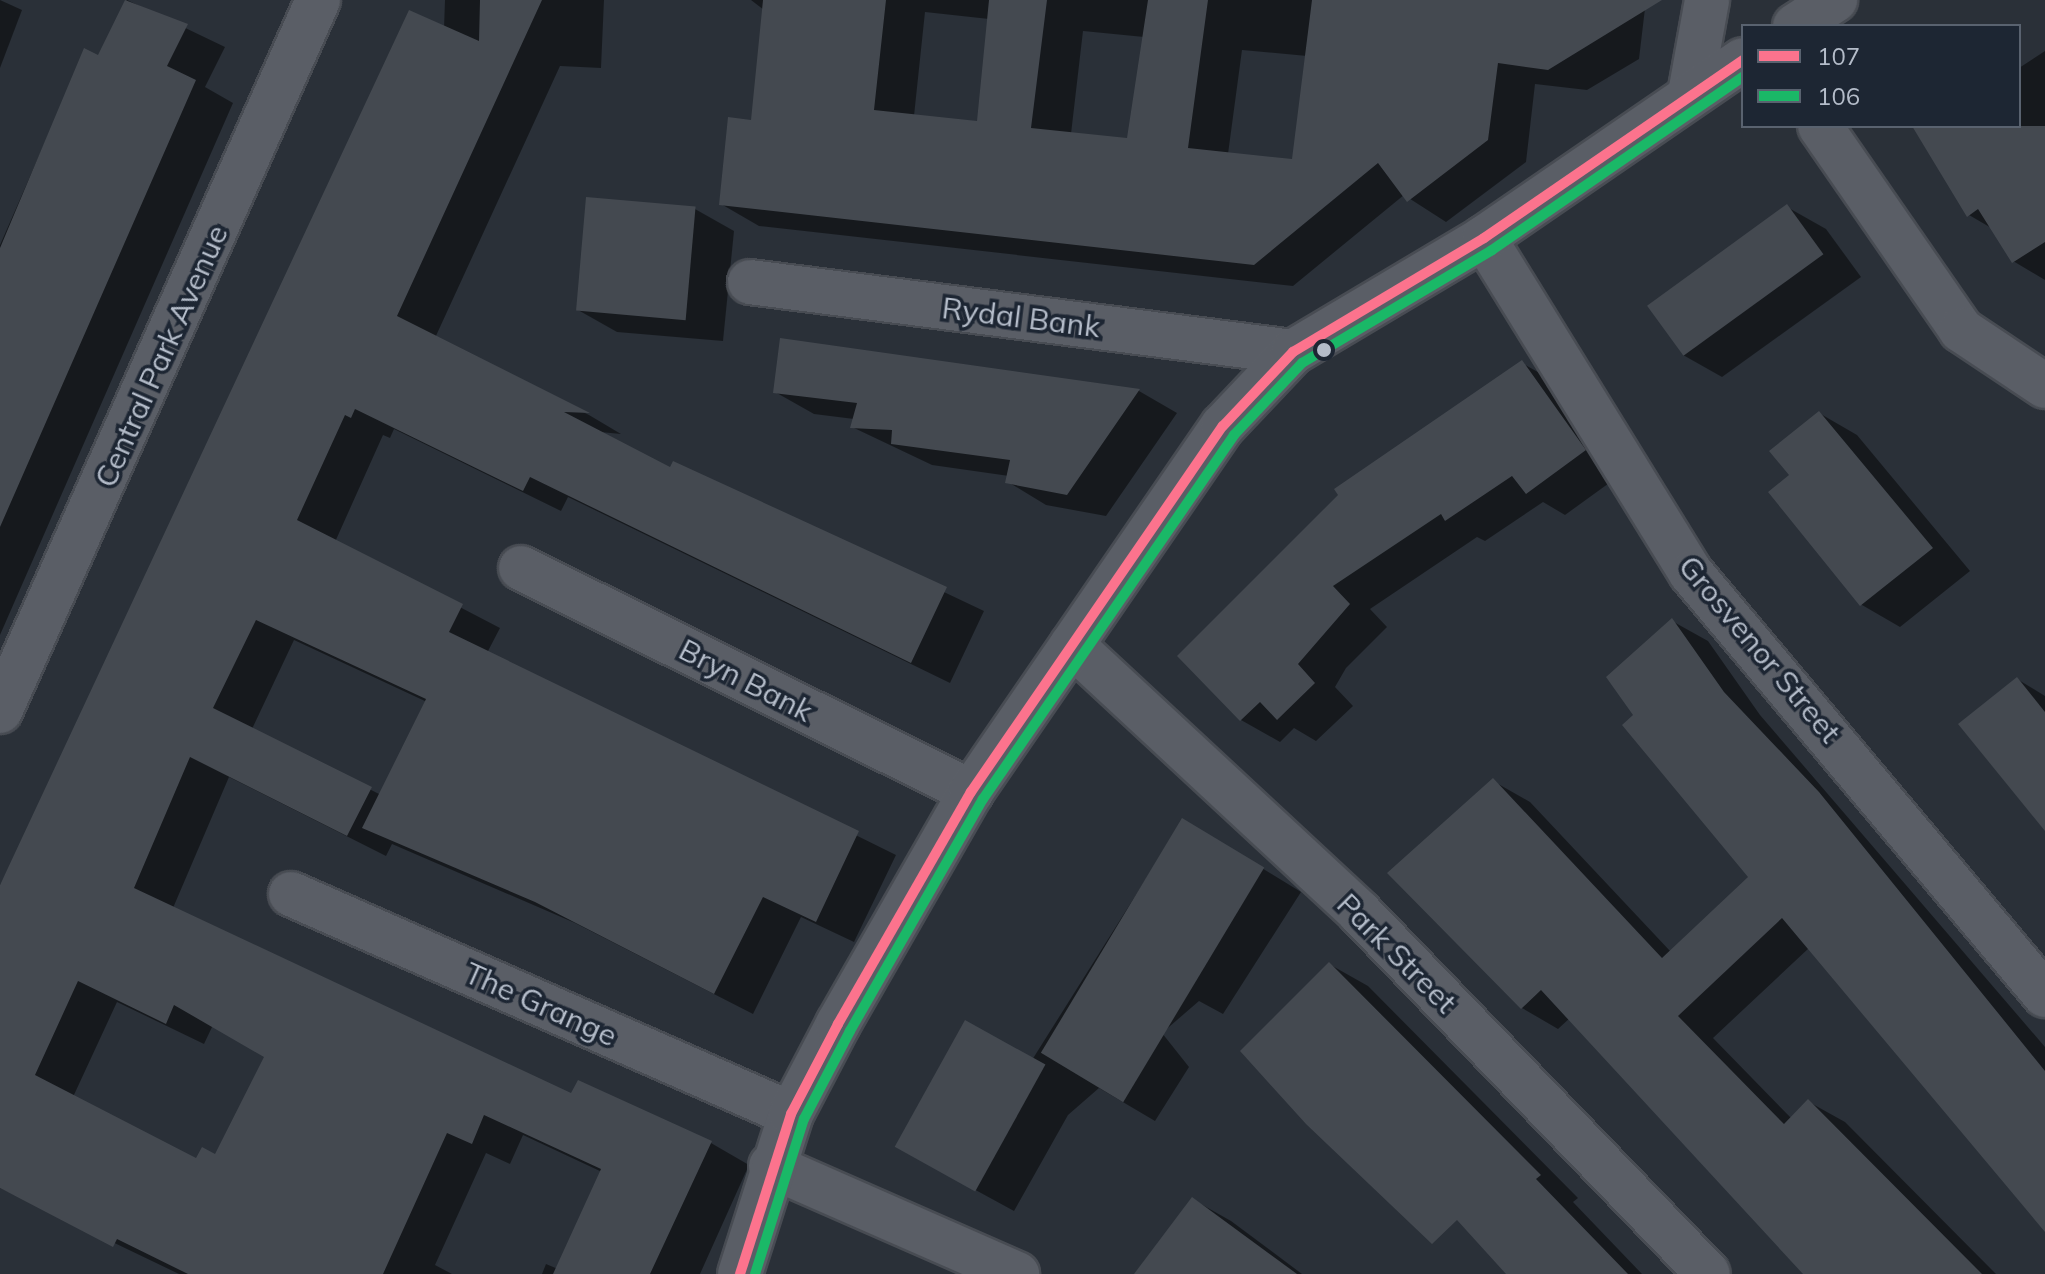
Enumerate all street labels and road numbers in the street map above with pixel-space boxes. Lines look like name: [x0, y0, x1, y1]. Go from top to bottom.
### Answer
street label: Central Park Avenue: [87, 219, 235, 493]
street label: Rydal Bank: [940, 289, 1102, 345]
street label: Grosvenor Street: [1671, 548, 1849, 750]
street label: Bryn Bank: [673, 631, 819, 729]
street label: Park Street: [1330, 886, 1464, 1020]
street label: The Grange: [459, 955, 623, 1053]

